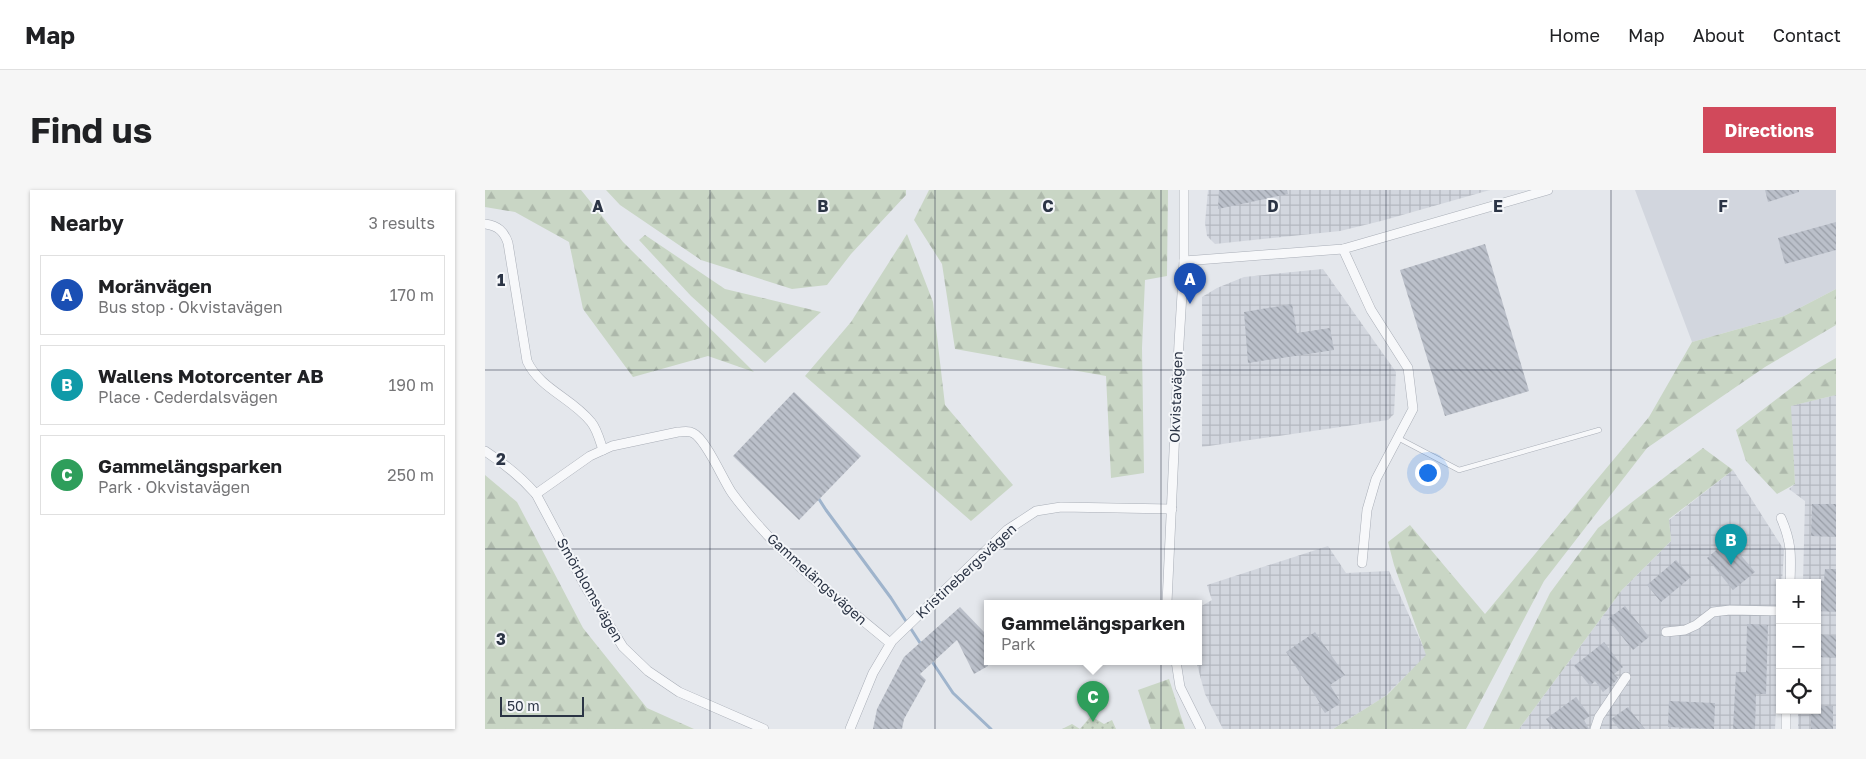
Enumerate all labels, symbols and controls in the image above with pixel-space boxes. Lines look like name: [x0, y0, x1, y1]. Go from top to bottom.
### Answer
text: Map: [25, 20, 75, 49]
text: Home: [1549, 24, 1600, 46]
text: Map: [1628, 24, 1665, 46]
text: About: [1693, 24, 1745, 46]
text: Contact: [1773, 24, 1841, 46]
button: Directions: [1703, 107, 1836, 153]
text: Find us: [30, 109, 152, 151]
text: A: [592, 196, 604, 216]
text: B: [817, 196, 829, 216]
text: C: [1042, 196, 1054, 216]
text: D: [1267, 196, 1279, 216]
text: E: [1493, 196, 1503, 216]
text: F: [1718, 196, 1728, 216]
text: Nearby: [50, 210, 124, 236]
text: 3 results: [368, 213, 435, 233]
pin: A: [1174, 263, 1206, 304]
text: 1: [497, 270, 505, 290]
text: Moränvägen: [98, 274, 212, 297]
text: A: [61, 285, 73, 305]
text: 170 m: [390, 285, 434, 305]
text: Bus stop · Okvistavägen: [98, 297, 283, 317]
street label: Okvistavägen: [1165, 351, 1186, 443]
text: Wallens Motorcenter AB: [98, 364, 324, 387]
text: B: [61, 375, 73, 395]
text: 190 m: [388, 375, 434, 395]
text: Place · Cederdalsvägen: [98, 387, 278, 407]
text: 2: [496, 449, 506, 469]
text: Gammelängsparken: [98, 454, 282, 477]
your location: [1415, 460, 1441, 486]
text: C: [61, 465, 73, 485]
text: 250 m: [387, 465, 434, 485]
text: Park · Okvistavägen: [98, 477, 250, 497]
street label: Kristinebergsvägen: [912, 520, 1019, 622]
pin: B: [1715, 524, 1747, 565]
street label: Gammelängsvägen: [764, 529, 871, 628]
street label: Smörblomsvägen: [554, 535, 627, 645]
map controls: [1776, 579, 1821, 714]
button: +: [1776, 579, 1821, 624]
popup: [984, 600, 1202, 665]
text: Gammelängsparken: [1001, 611, 1185, 634]
button: −: [1776, 624, 1821, 669]
text: 3: [496, 629, 506, 649]
text: Park: [1001, 634, 1036, 654]
button: locate: [1776, 669, 1821, 714]
pin: C: [1077, 681, 1109, 722]
scale bar: [500, 694, 584, 717]
text: 50 m: [507, 697, 540, 714]

